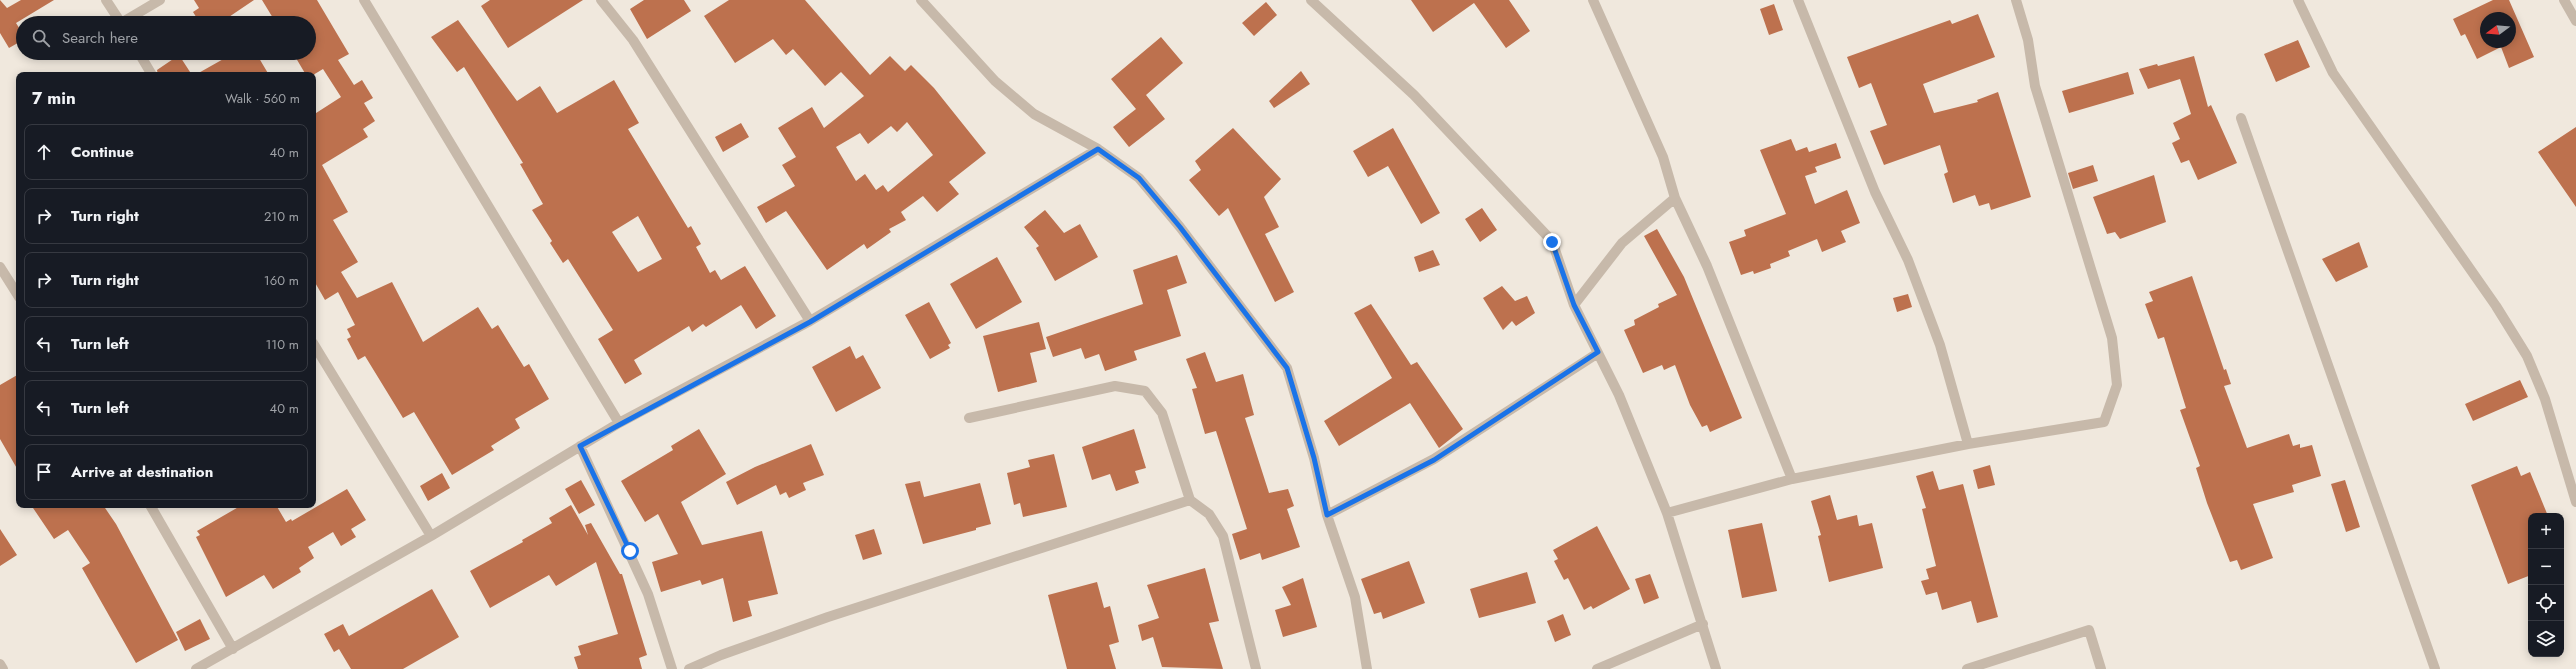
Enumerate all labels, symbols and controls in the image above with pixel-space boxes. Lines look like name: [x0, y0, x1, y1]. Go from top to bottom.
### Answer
north arrow: [2480, 12, 2516, 48]
search box: [16, 16, 316, 60]
icon: search: [30, 27, 52, 49]
text: Search here: [62, 27, 138, 49]
text: 7 min: [32, 86, 76, 110]
text: Walk · 560 m: [225, 89, 300, 108]
icon: ahead: [33, 141, 55, 163]
text: Continue: [71, 141, 134, 163]
text: 40 m: [270, 143, 299, 162]
icon: right: [33, 205, 55, 227]
text: Turn right: [71, 205, 139, 227]
text: 210 m: [264, 207, 299, 226]
route end: [1543, 233, 1561, 251]
icon: right: [33, 269, 55, 291]
text: Turn right: [71, 269, 139, 291]
text: 160 m: [264, 271, 299, 290]
icon: left: [33, 333, 55, 355]
text: Turn left: [71, 333, 129, 355]
text: 110 m: [265, 335, 299, 354]
icon: left: [33, 397, 55, 419]
text: Turn left: [71, 397, 129, 419]
text: 40 m: [270, 399, 299, 418]
icon: arrive: [33, 461, 55, 483]
text: Arrive at destination: [71, 461, 213, 483]
map controls: [2528, 513, 2564, 657]
button: +: [2528, 513, 2564, 549]
route start: [621, 542, 639, 560]
button: −: [2528, 549, 2564, 585]
button: locate: [2528, 585, 2564, 621]
button: layers: [2528, 621, 2564, 657]

